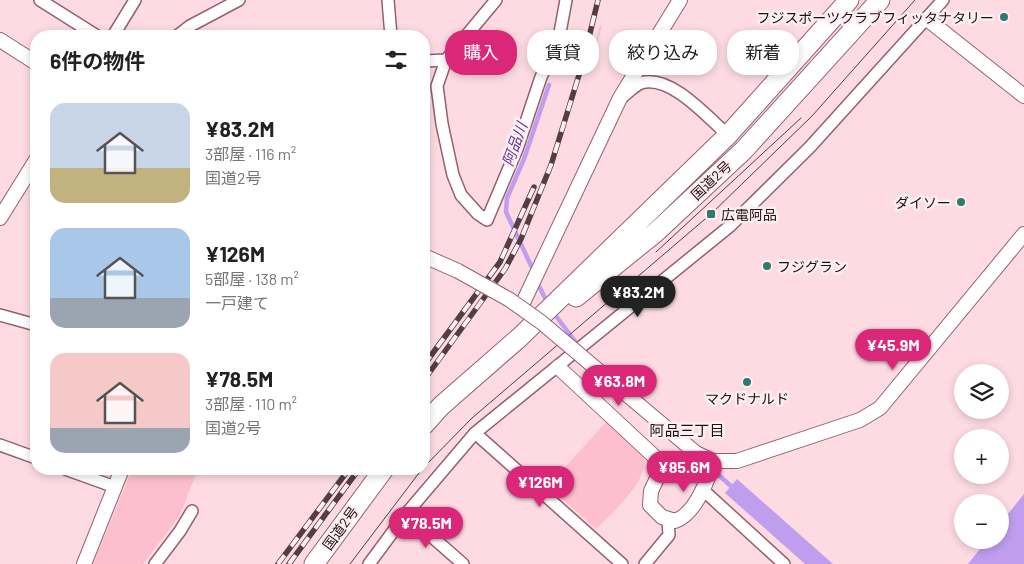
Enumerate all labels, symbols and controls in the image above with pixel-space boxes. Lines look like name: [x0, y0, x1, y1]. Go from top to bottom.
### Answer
place label: フジスポーツクラブフィッタナタリー: [757, 9, 994, 26]
marker: フジスポーツクラブフィッタナタリー: [998, 11, 1010, 23]
chip: 購入: [445, 30, 517, 75]
chip: 賃貸: [527, 30, 599, 75]
chip: 絞り込み: [609, 30, 717, 75]
chip: 新着: [727, 30, 799, 75]
icon: filters: [382, 46, 410, 74]
text: 6件の物件: [50, 48, 145, 73]
text: ¥83.2M: [205, 116, 275, 141]
water label: 阿品川: [498, 118, 531, 168]
icon: home: [90, 123, 150, 183]
text: 3部屋 · 116 m²: [205, 144, 296, 163]
street label: 国道2号: [687, 157, 735, 203]
text: 国道2号: [205, 168, 262, 187]
place label: ダイソー: [895, 194, 951, 211]
marker: ダイソー: [955, 196, 967, 208]
place label: 広電阿品: [721, 206, 777, 223]
marker: 広電阿品: [705, 208, 717, 220]
text: ¥126M: [205, 241, 265, 266]
icon: home: [90, 248, 150, 308]
place label: フジグラン: [777, 258, 847, 275]
marker: フジグラン: [761, 260, 773, 272]
text: 5部屋 · 138 m²: [205, 269, 299, 288]
pin: ¥83.2M: [597, 276, 679, 318]
text: ¥83.2M: [612, 282, 665, 301]
text: 一戸建て: [205, 293, 269, 312]
pin: ¥45.9M: [852, 328, 934, 371]
text: ¥45.9M: [866, 335, 920, 354]
pin: ¥63.8M: [578, 364, 660, 407]
map controls: [954, 364, 1009, 549]
button: layers: [954, 364, 1009, 419]
text: ¥78.5M: [205, 366, 273, 391]
text: ¥63.8M: [593, 371, 645, 390]
icon: home: [90, 373, 150, 433]
marker: マクドナルド: [741, 376, 753, 388]
place label: マクドナルド: [705, 390, 789, 407]
text: 3部屋 · 110 m²: [205, 394, 297, 413]
text: 国道2号: [205, 418, 262, 437]
district label: 阿品三丁目: [649, 421, 725, 439]
button: +: [954, 429, 1009, 484]
pin: ¥85.6M: [643, 450, 725, 493]
text: ¥85.6M: [658, 457, 710, 476]
pin: ¥126M: [505, 466, 575, 508]
text: ¥126M: [517, 472, 563, 491]
button: −: [954, 494, 1009, 549]
street label: 国道2号: [319, 503, 361, 553]
pin: ¥78.5M: [385, 506, 467, 549]
text: ¥78.5M: [400, 513, 452, 532]

